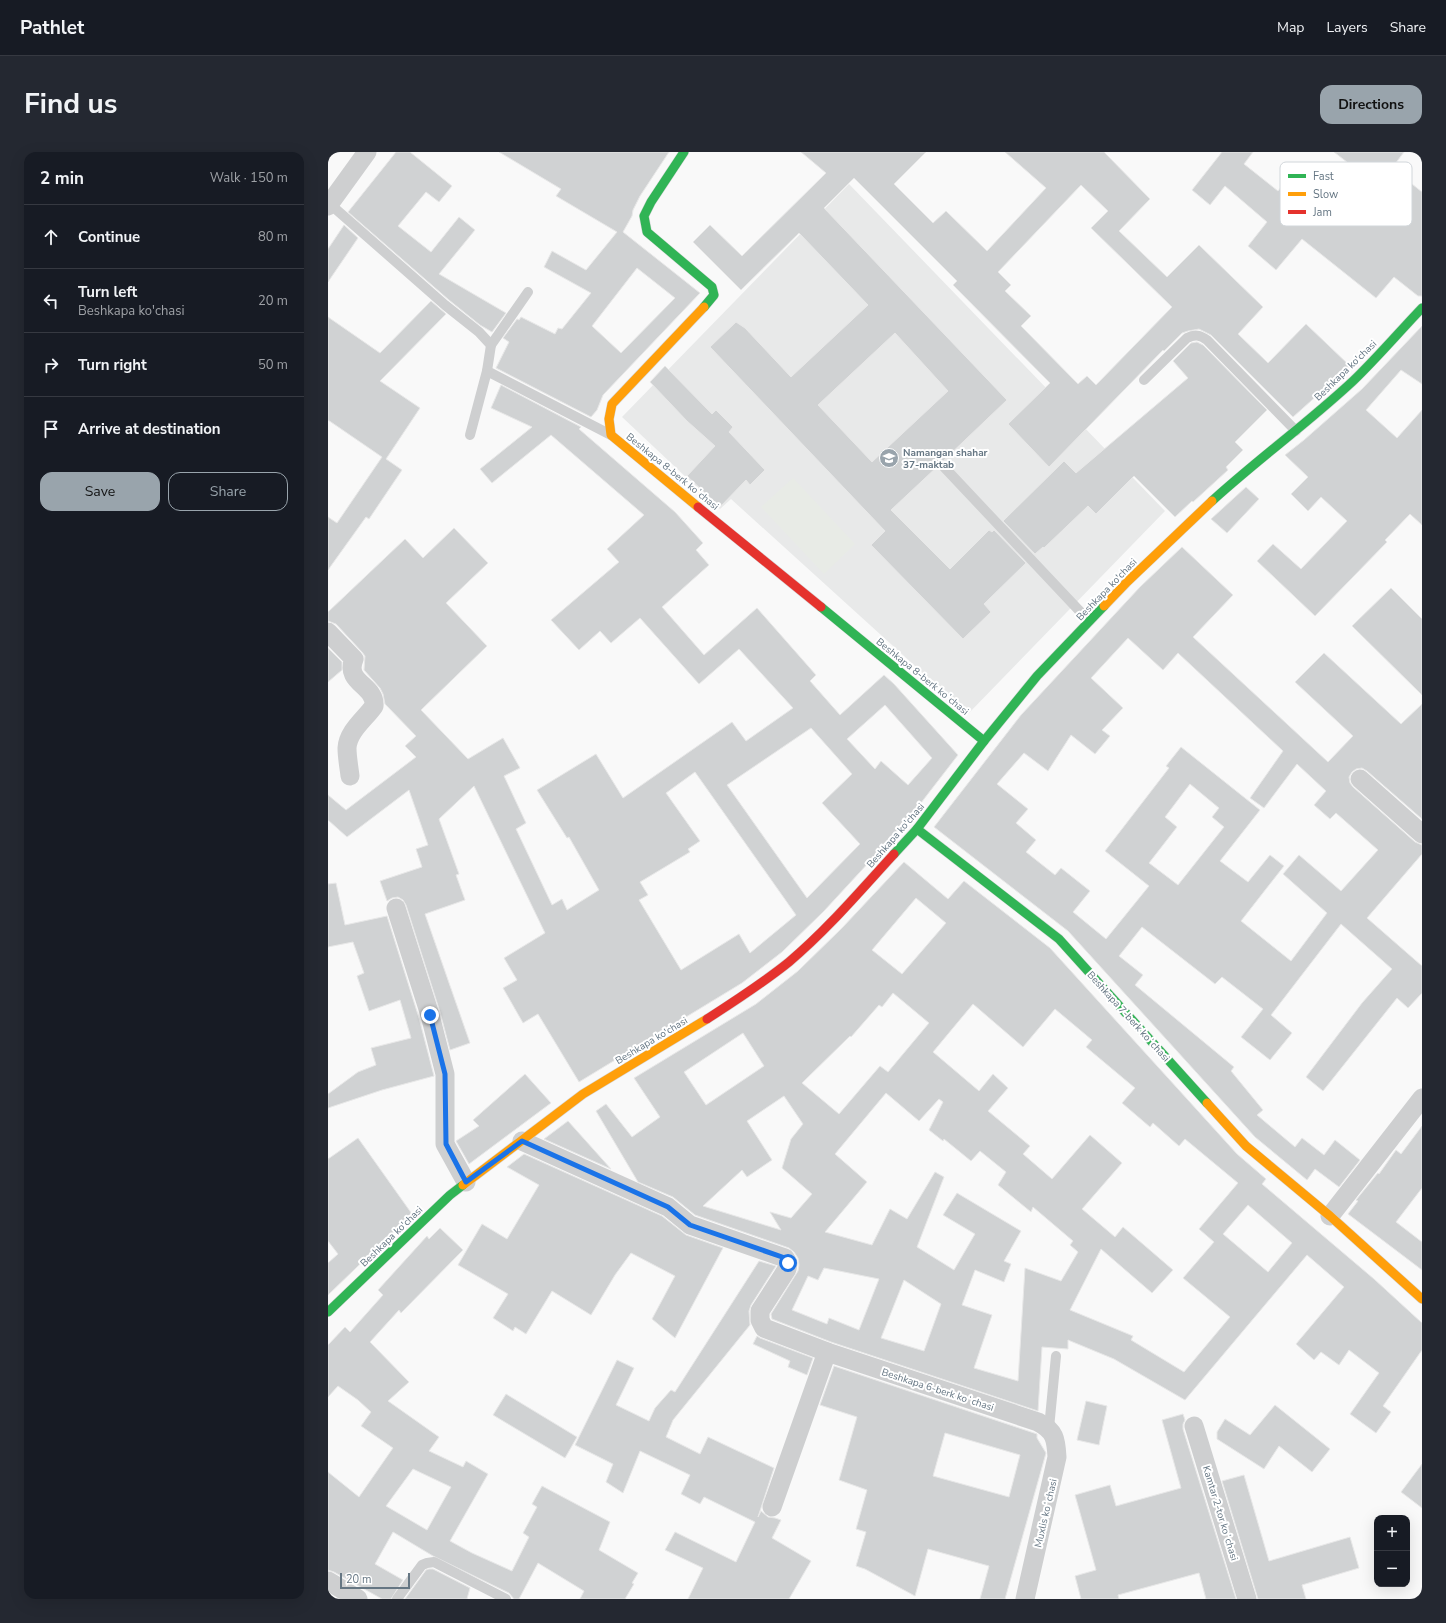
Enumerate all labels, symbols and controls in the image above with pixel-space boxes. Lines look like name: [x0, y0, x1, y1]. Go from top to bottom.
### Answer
text: Pathlet: [20, 15, 84, 41]
text: Map: [1277, 18, 1304, 37]
text: Layers: [1326, 18, 1368, 37]
text: Share: [1390, 18, 1426, 37]
text: Find us: [24, 85, 118, 123]
button: Directions: [1320, 85, 1422, 124]
legend: [1280, 162, 1412, 226]
text: 2 min: [40, 167, 84, 190]
text: Walk · 150 m: [210, 169, 288, 187]
text: Fast: [1313, 169, 1334, 184]
text: Slow: [1313, 187, 1338, 202]
text: Jam: [1312, 205, 1332, 220]
icon: ahead: [40, 226, 62, 248]
text: Continue: [78, 227, 140, 247]
text: 80 m: [258, 228, 288, 246]
text: Turn left: [78, 282, 137, 302]
icon: left: [40, 290, 62, 312]
text: 20 m: [258, 292, 288, 310]
text: Beshkapa ko'chasi: [78, 302, 184, 320]
street label: Beshkapa ko'chasi: [1311, 337, 1380, 404]
icon: right: [40, 354, 62, 376]
text: Turn right: [78, 355, 147, 375]
text: 50 m: [258, 356, 288, 374]
icon: arrive: [40, 418, 62, 440]
text: Arrive at destination: [78, 419, 221, 439]
street label: Beshkapa 8-berk koʼchasi: [623, 430, 722, 514]
place label: Namangan shahar 37-maktab: [903, 446, 988, 472]
school or university icon: Namangan shahar 37-maktab: [878, 447, 900, 469]
button: Save: [40, 472, 160, 511]
button: Share: [168, 472, 288, 511]
street label: Beshkapa ko'chasi: [1073, 555, 1140, 624]
street label: Beshkapa 8-berk koʼchasi: [873, 635, 972, 719]
street label: Beshkapa ko'chasi: [864, 800, 928, 871]
street label: Beshkapa 7-berk koʻchasi: [1084, 968, 1173, 1065]
route end: [421, 1006, 439, 1024]
street label: Beshkapa ko'chasi: [613, 1014, 690, 1068]
street label: Beshkapa ko'chasi: [357, 1203, 426, 1270]
route start: [779, 1254, 797, 1272]
street label: Beshkapa 6-berk koʻchasi: [880, 1365, 996, 1415]
street label: Kamtar 2-tor koʻchasi: [1199, 1464, 1241, 1563]
street label: Muxlis koʻchasi: [1031, 1477, 1061, 1549]
map controls: [1374, 1515, 1410, 1587]
button: +: [1374, 1515, 1410, 1551]
button: −: [1374, 1551, 1410, 1587]
scale bar: [340, 1571, 410, 1590]
text: 20 m: [346, 1572, 371, 1587]

